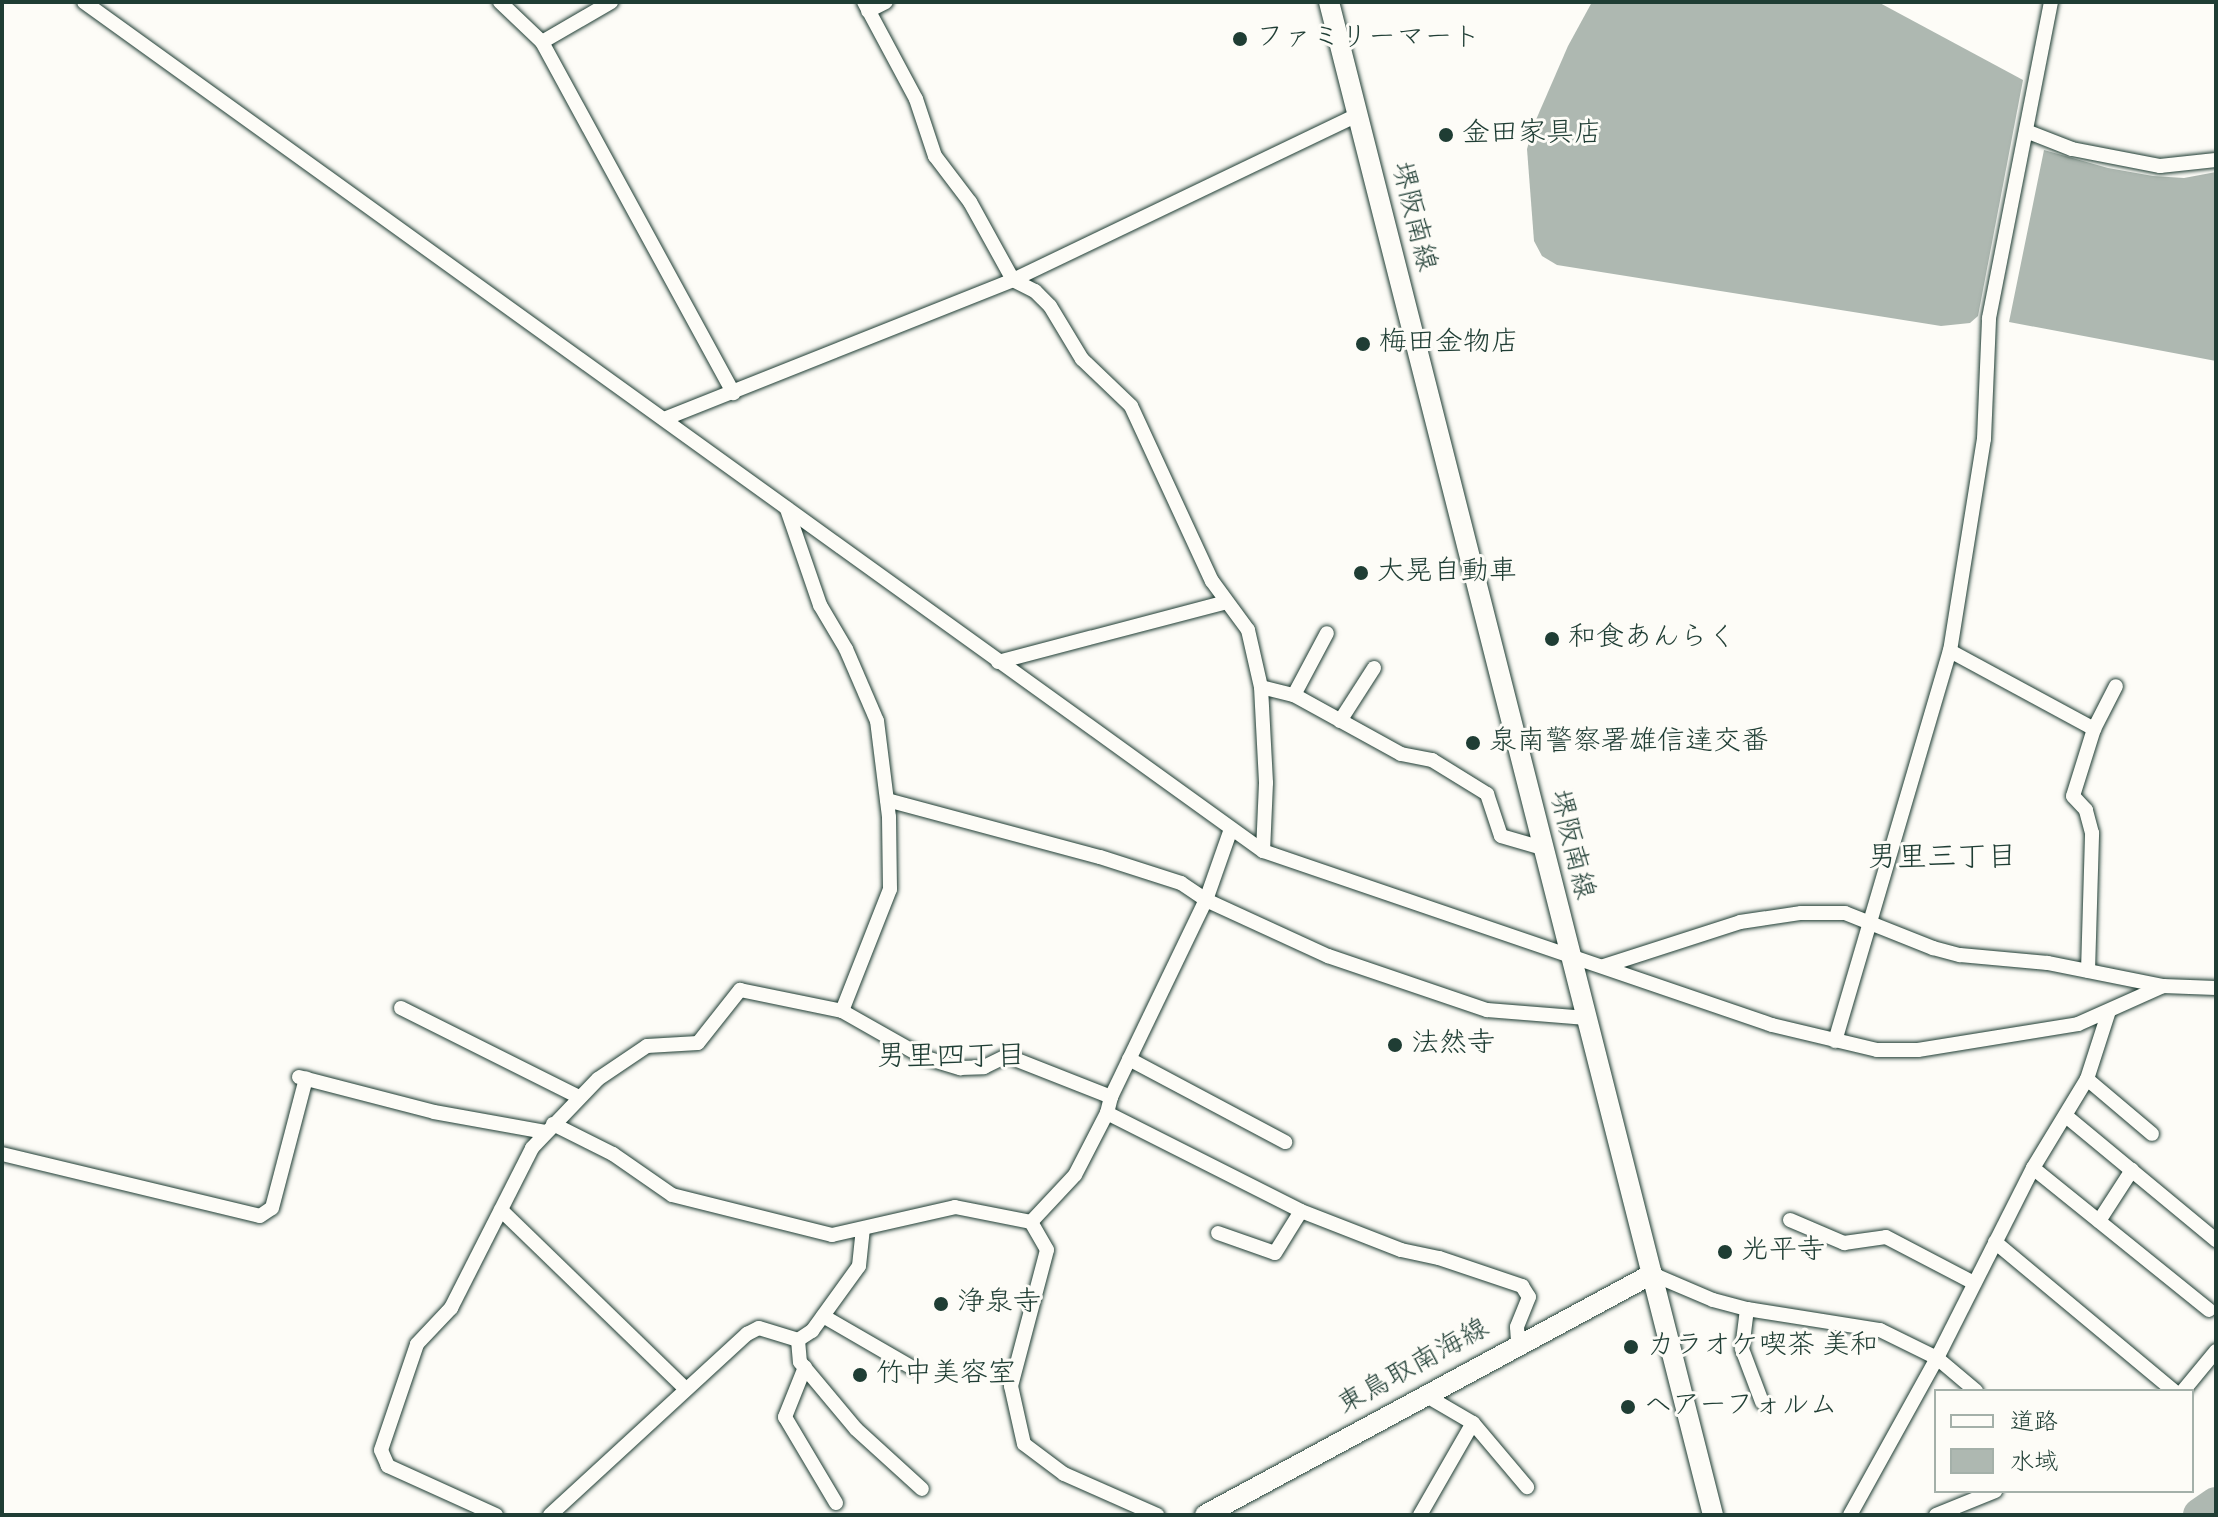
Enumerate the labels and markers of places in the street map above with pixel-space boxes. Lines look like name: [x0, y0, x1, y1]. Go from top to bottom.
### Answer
place label: ファミリーマート: [1256, 22, 1480, 56]
marker: ファミリーマート: [1231, 30, 1249, 48]
place label: 金田家具店: [1462, 118, 1602, 152]
marker: 金田家具店: [1437, 126, 1455, 144]
place label: 梅田金物店: [1379, 327, 1519, 361]
marker: 梅田金物店: [1354, 335, 1372, 353]
place label: 大晃自動車: [1377, 556, 1517, 590]
marker: 大晃自動車: [1352, 564, 1370, 582]
place label: 和食あんらく: [1568, 622, 1736, 656]
marker: 和食あんらく: [1543, 630, 1561, 648]
place label: 泉南警察署雄信達交番: [1489, 726, 1769, 760]
marker: 泉南警察署雄信達交番: [1464, 734, 1482, 752]
place label: 法然寺: [1411, 1028, 1495, 1062]
marker: 法然寺: [1386, 1036, 1404, 1054]
place label: 光平寺: [1741, 1235, 1825, 1269]
marker: 光平寺: [1716, 1243, 1734, 1261]
place label: 浄泉寺: [957, 1287, 1041, 1321]
marker: 浄泉寺: [932, 1295, 950, 1313]
place label: カラオケ喫茶 美和: [1647, 1330, 1878, 1364]
marker: カラオケ喫茶 美和: [1622, 1338, 1640, 1356]
place label: 竹中美容室: [876, 1358, 1016, 1392]
marker: 竹中美容室: [851, 1366, 869, 1384]
place label: ヘアーフォルム: [1644, 1390, 1839, 1424]
marker: ヘアーフォルム: [1619, 1398, 1637, 1416]

